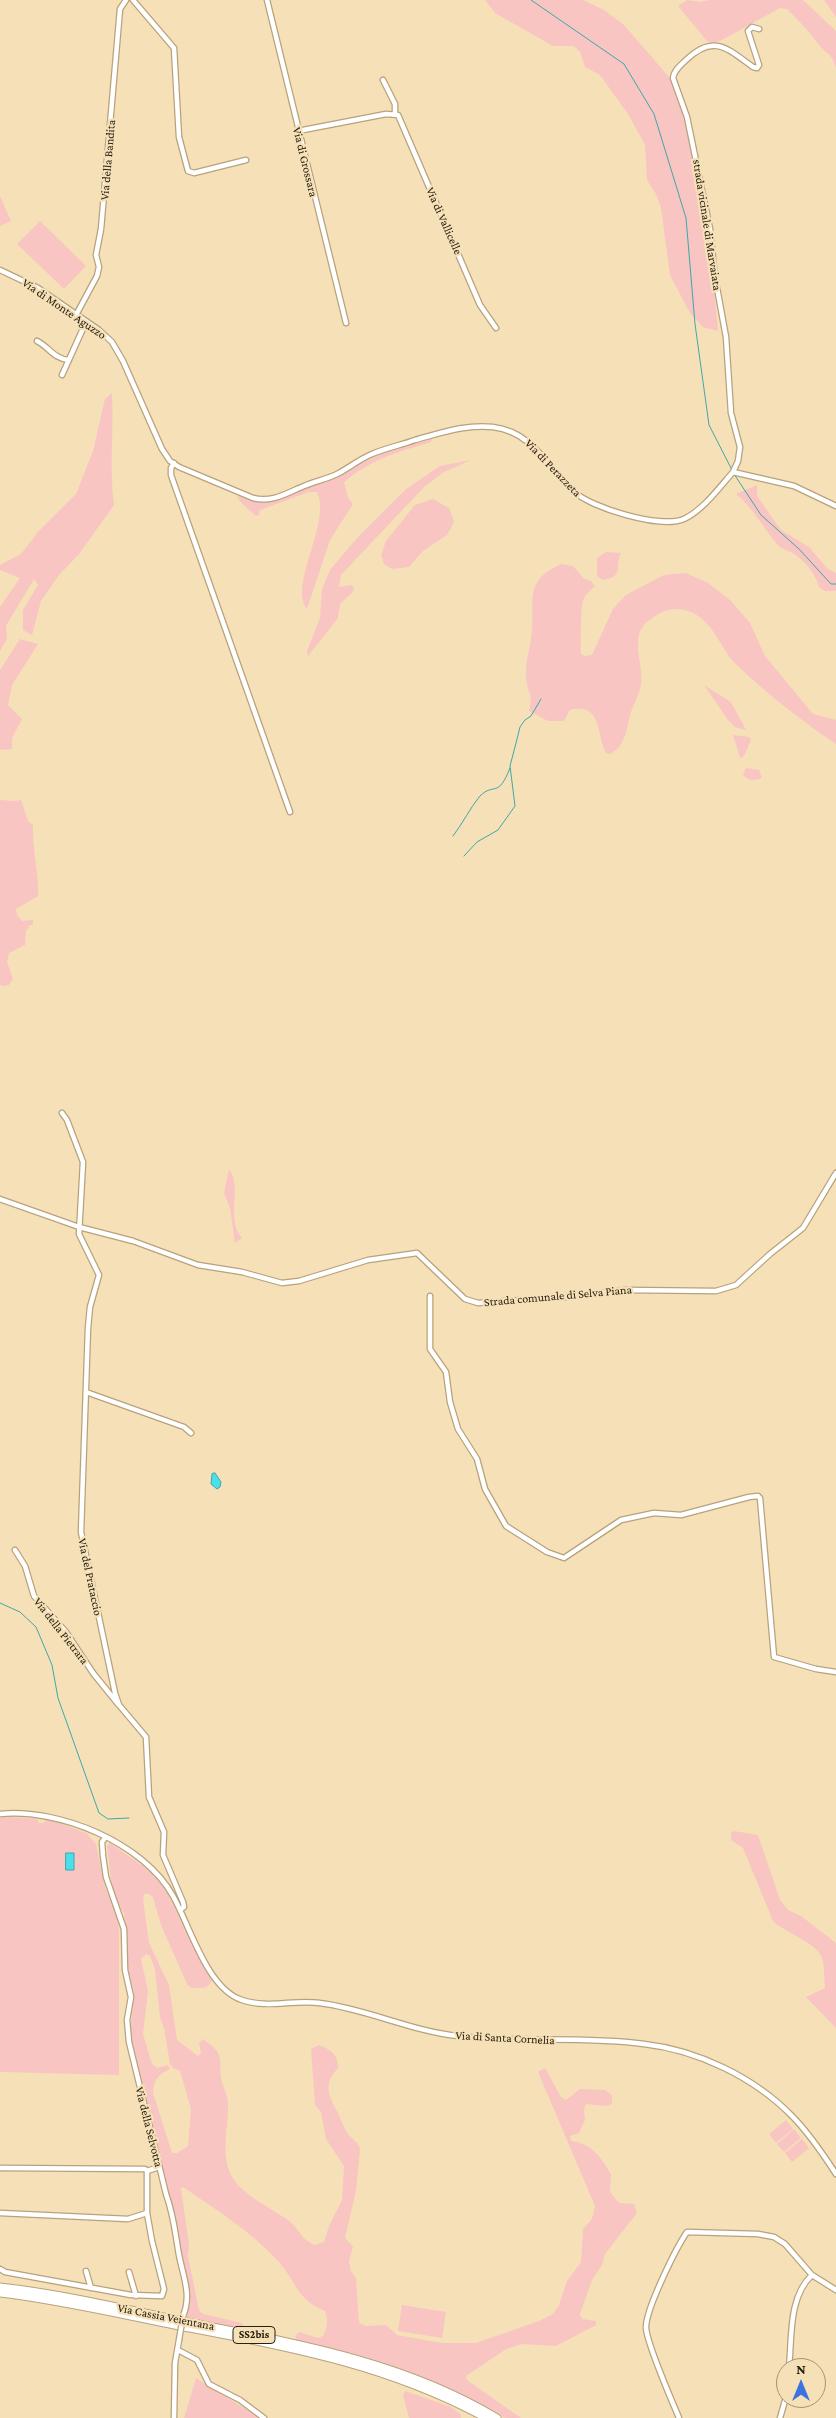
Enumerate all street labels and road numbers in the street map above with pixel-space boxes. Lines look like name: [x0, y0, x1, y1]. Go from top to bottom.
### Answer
street label: Via della Bandita: [97, 119, 119, 201]
street label: Via di Grossara: [289, 126, 321, 198]
street label: strada vicinale di Marvaiata: [690, 158, 724, 292]
street label: Via di Vallicelle: [423, 185, 465, 257]
street label: Via di Monte Aguzzo: [19, 276, 109, 342]
street label: Via di Perazzeta: [522, 436, 584, 500]
street label: Strada comunale di Selva Piana: [483, 1282, 633, 1310]
street label: Via del Prataccio: [75, 1537, 105, 1617]
street label: Via della Pietrara: [30, 1595, 92, 1667]
street label: Via di Santa Cornelia: [455, 2028, 555, 2048]
street label: Via della Selvotta: [132, 2085, 166, 2169]
street label: Via Cassia Veientana: [116, 2301, 216, 2333]
road number: SS2bis: [233, 2326, 275, 2344]

